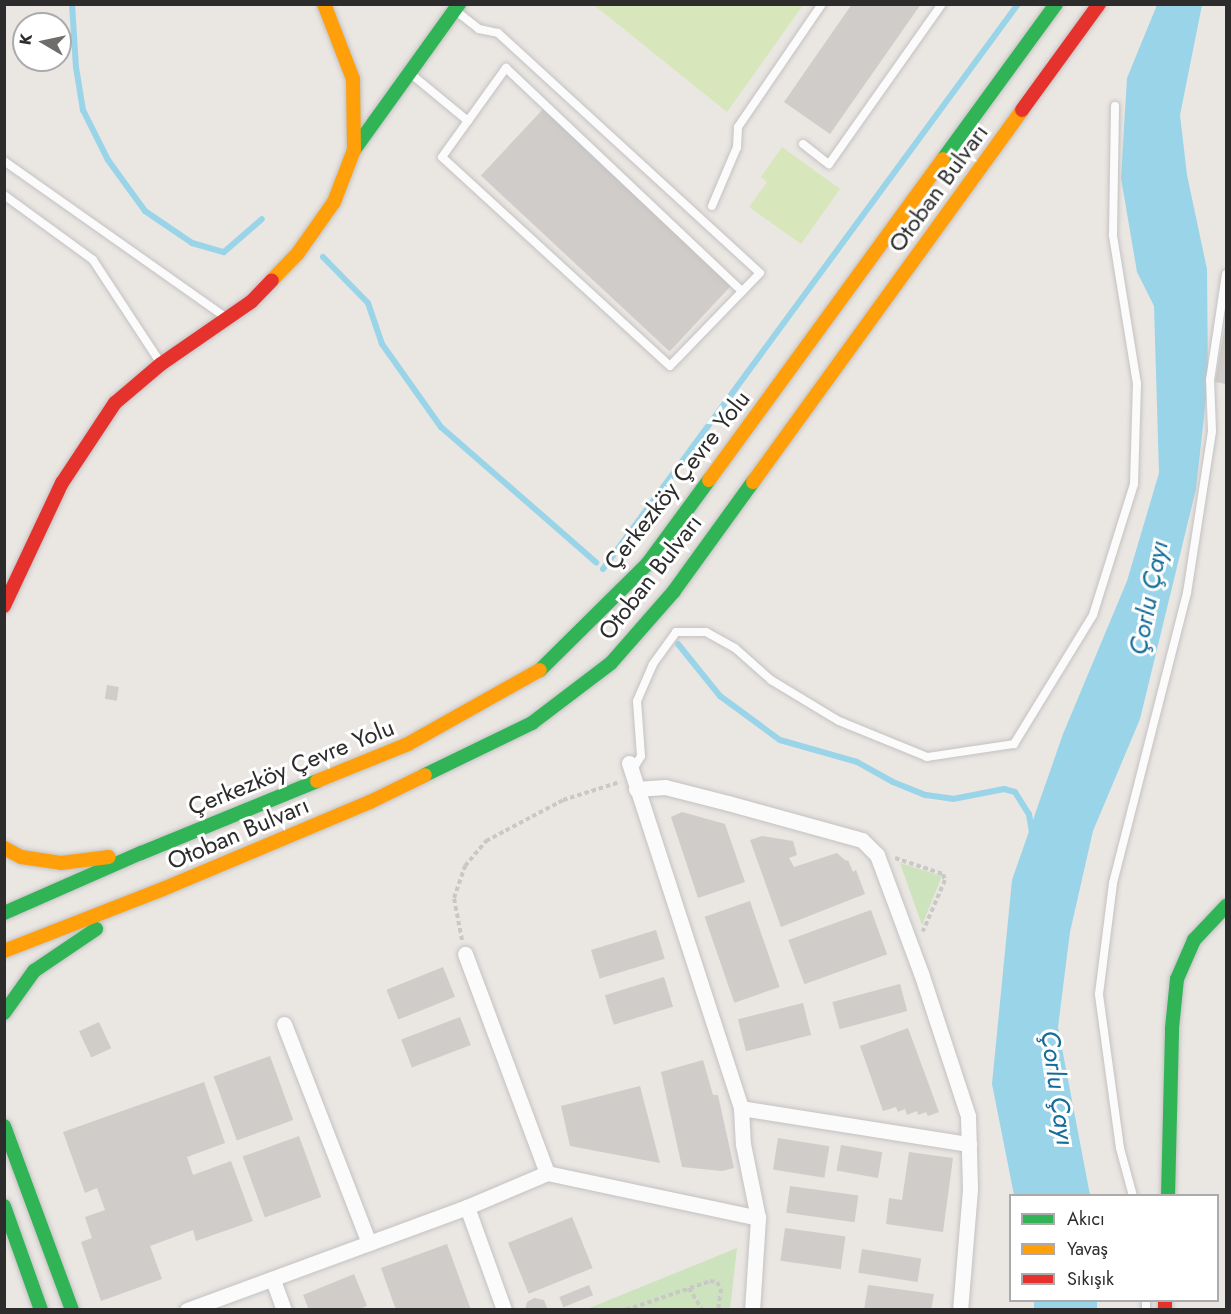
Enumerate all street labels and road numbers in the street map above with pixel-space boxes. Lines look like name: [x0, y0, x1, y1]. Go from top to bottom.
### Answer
street label: Otoban Bulvarı: [882, 118, 994, 258]
street label: Çerkezköy Çevre Yolu: [598, 385, 756, 575]
street label: Otoban Bulvarı: [592, 509, 708, 645]
street label: Çerkezköy Çevre Yolu: [184, 712, 398, 822]
street label: Otoban Bulvarı: [163, 790, 313, 876]

